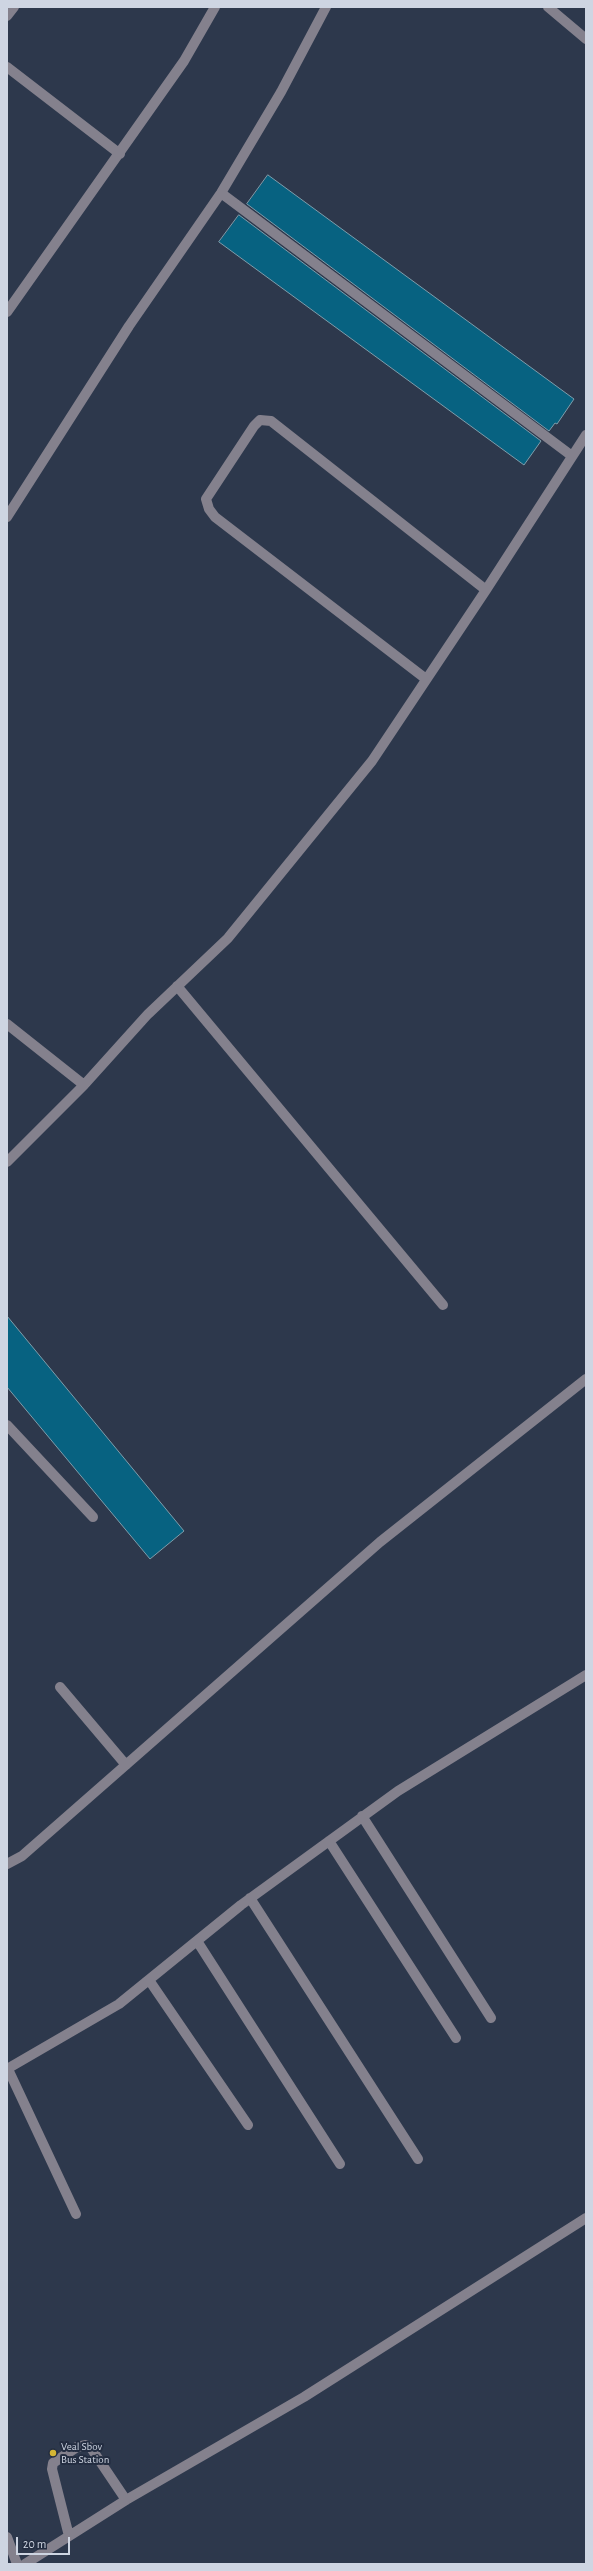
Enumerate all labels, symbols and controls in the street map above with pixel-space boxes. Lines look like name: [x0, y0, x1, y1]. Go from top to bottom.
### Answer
place label: Veal Sbov Bus Station: [61, 2440, 109, 2466]
marker: Veal Sbov Bus Station: [48, 2448, 58, 2458]
scale bar: [18, 2529, 72, 2555]
text: 20 m: [23, 2538, 46, 2550]

